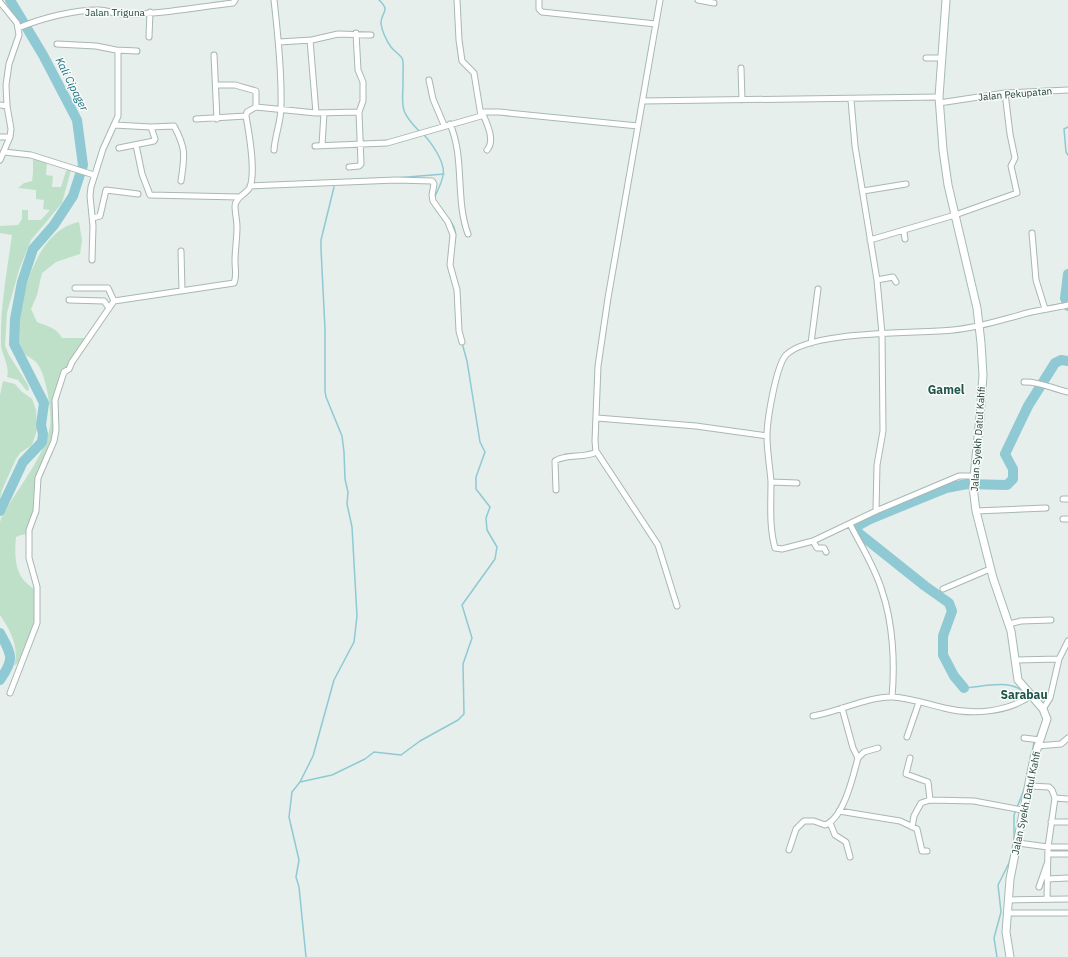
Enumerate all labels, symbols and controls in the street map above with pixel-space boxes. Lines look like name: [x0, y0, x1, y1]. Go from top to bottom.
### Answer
street label: Jalan Triguna: [85, 6, 146, 19]
water label: Kali Cipager: [52, 55, 92, 114]
street label: Jalan Pekupatan: [977, 84, 1053, 104]
district label: Gamel: [928, 382, 965, 397]
street label: Jalan Syekh Datul Kahfi: [968, 386, 988, 492]
district label: Sarabau: [1000, 687, 1048, 702]
street label: Jalan Syekh Datul Kahfi: [1009, 750, 1043, 856]

